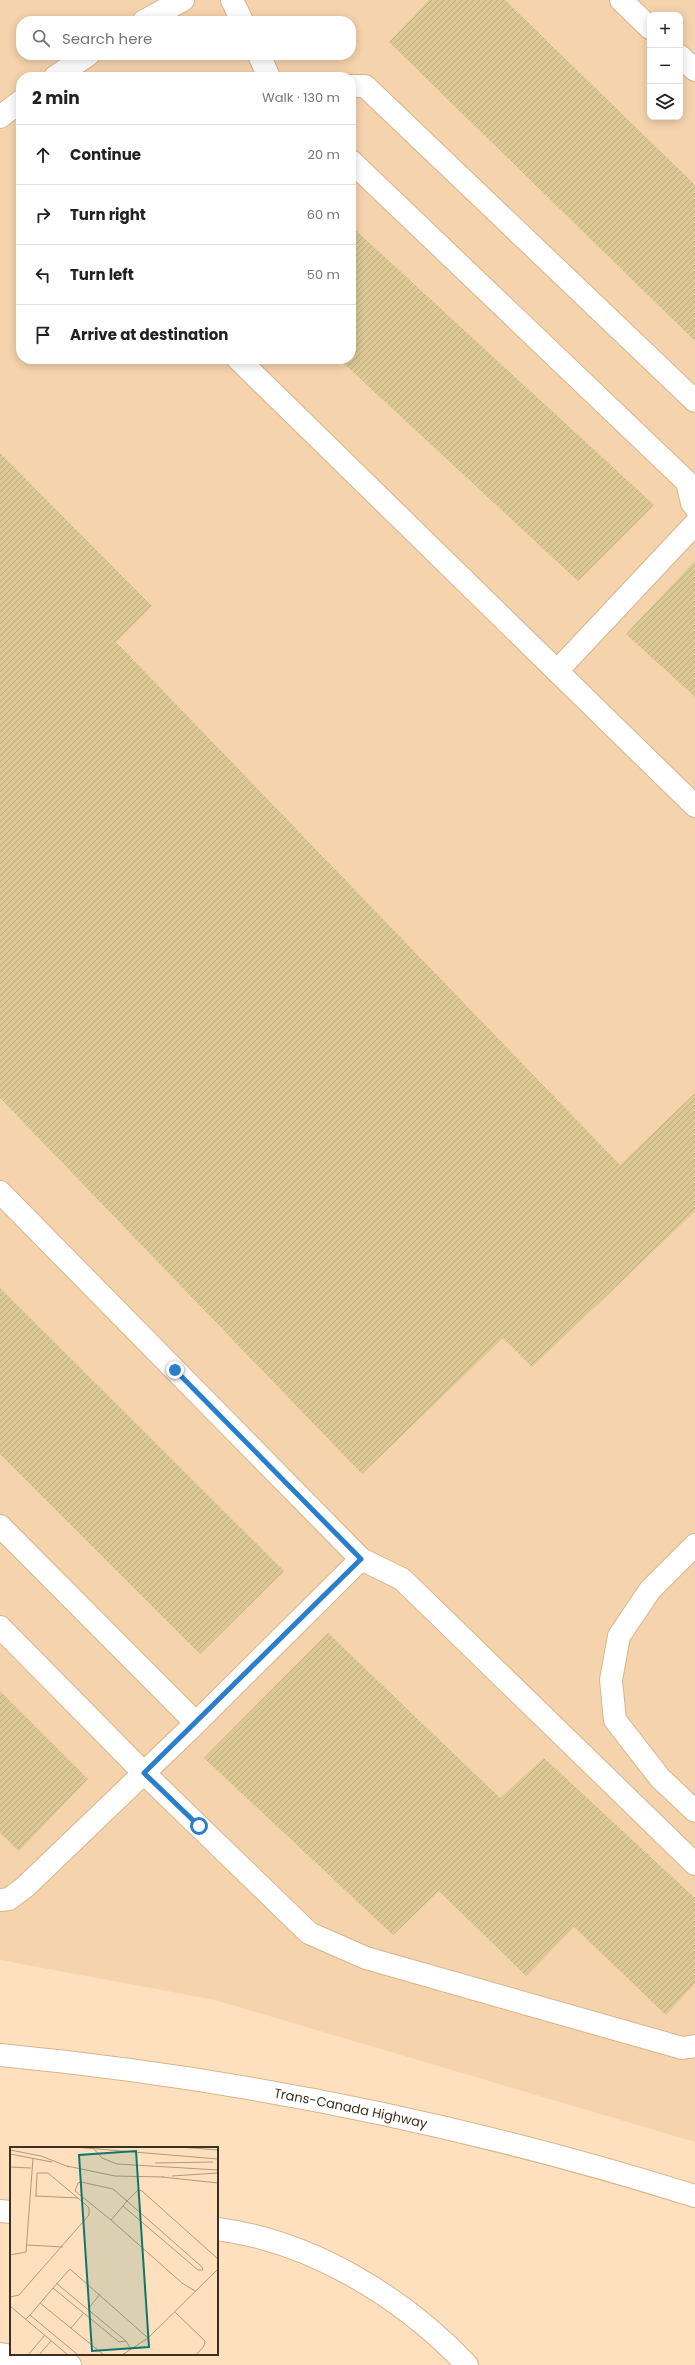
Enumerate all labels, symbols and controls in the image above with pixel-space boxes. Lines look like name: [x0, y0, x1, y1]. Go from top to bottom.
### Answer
map controls: [647, 12, 683, 120]
button: +: [647, 12, 683, 48]
search box: [16, 16, 356, 60]
icon: search: [30, 27, 52, 49]
text: Search here: [62, 28, 152, 49]
button: −: [647, 48, 683, 84]
button: layers: [647, 84, 683, 120]
text: 2 min: [32, 86, 80, 110]
text: Walk · 130 m: [262, 88, 340, 107]
icon: ahead: [32, 144, 54, 166]
text: Continue: [70, 144, 141, 165]
text: 20 m: [307, 145, 340, 164]
icon: right: [32, 204, 54, 226]
text: Turn right: [70, 204, 146, 225]
text: 60 m: [307, 205, 340, 224]
icon: left: [32, 264, 54, 286]
text: Turn left: [70, 264, 134, 285]
text: 50 m: [307, 265, 340, 284]
icon: arrive: [32, 324, 54, 346]
text: Arrive at destination: [70, 324, 228, 345]
route end: [166, 1361, 184, 1379]
route start: [190, 1817, 208, 1835]
street label: Trans-Canada Highway: [273, 2083, 430, 2133]
inset map: [10, 2147, 218, 2355]

